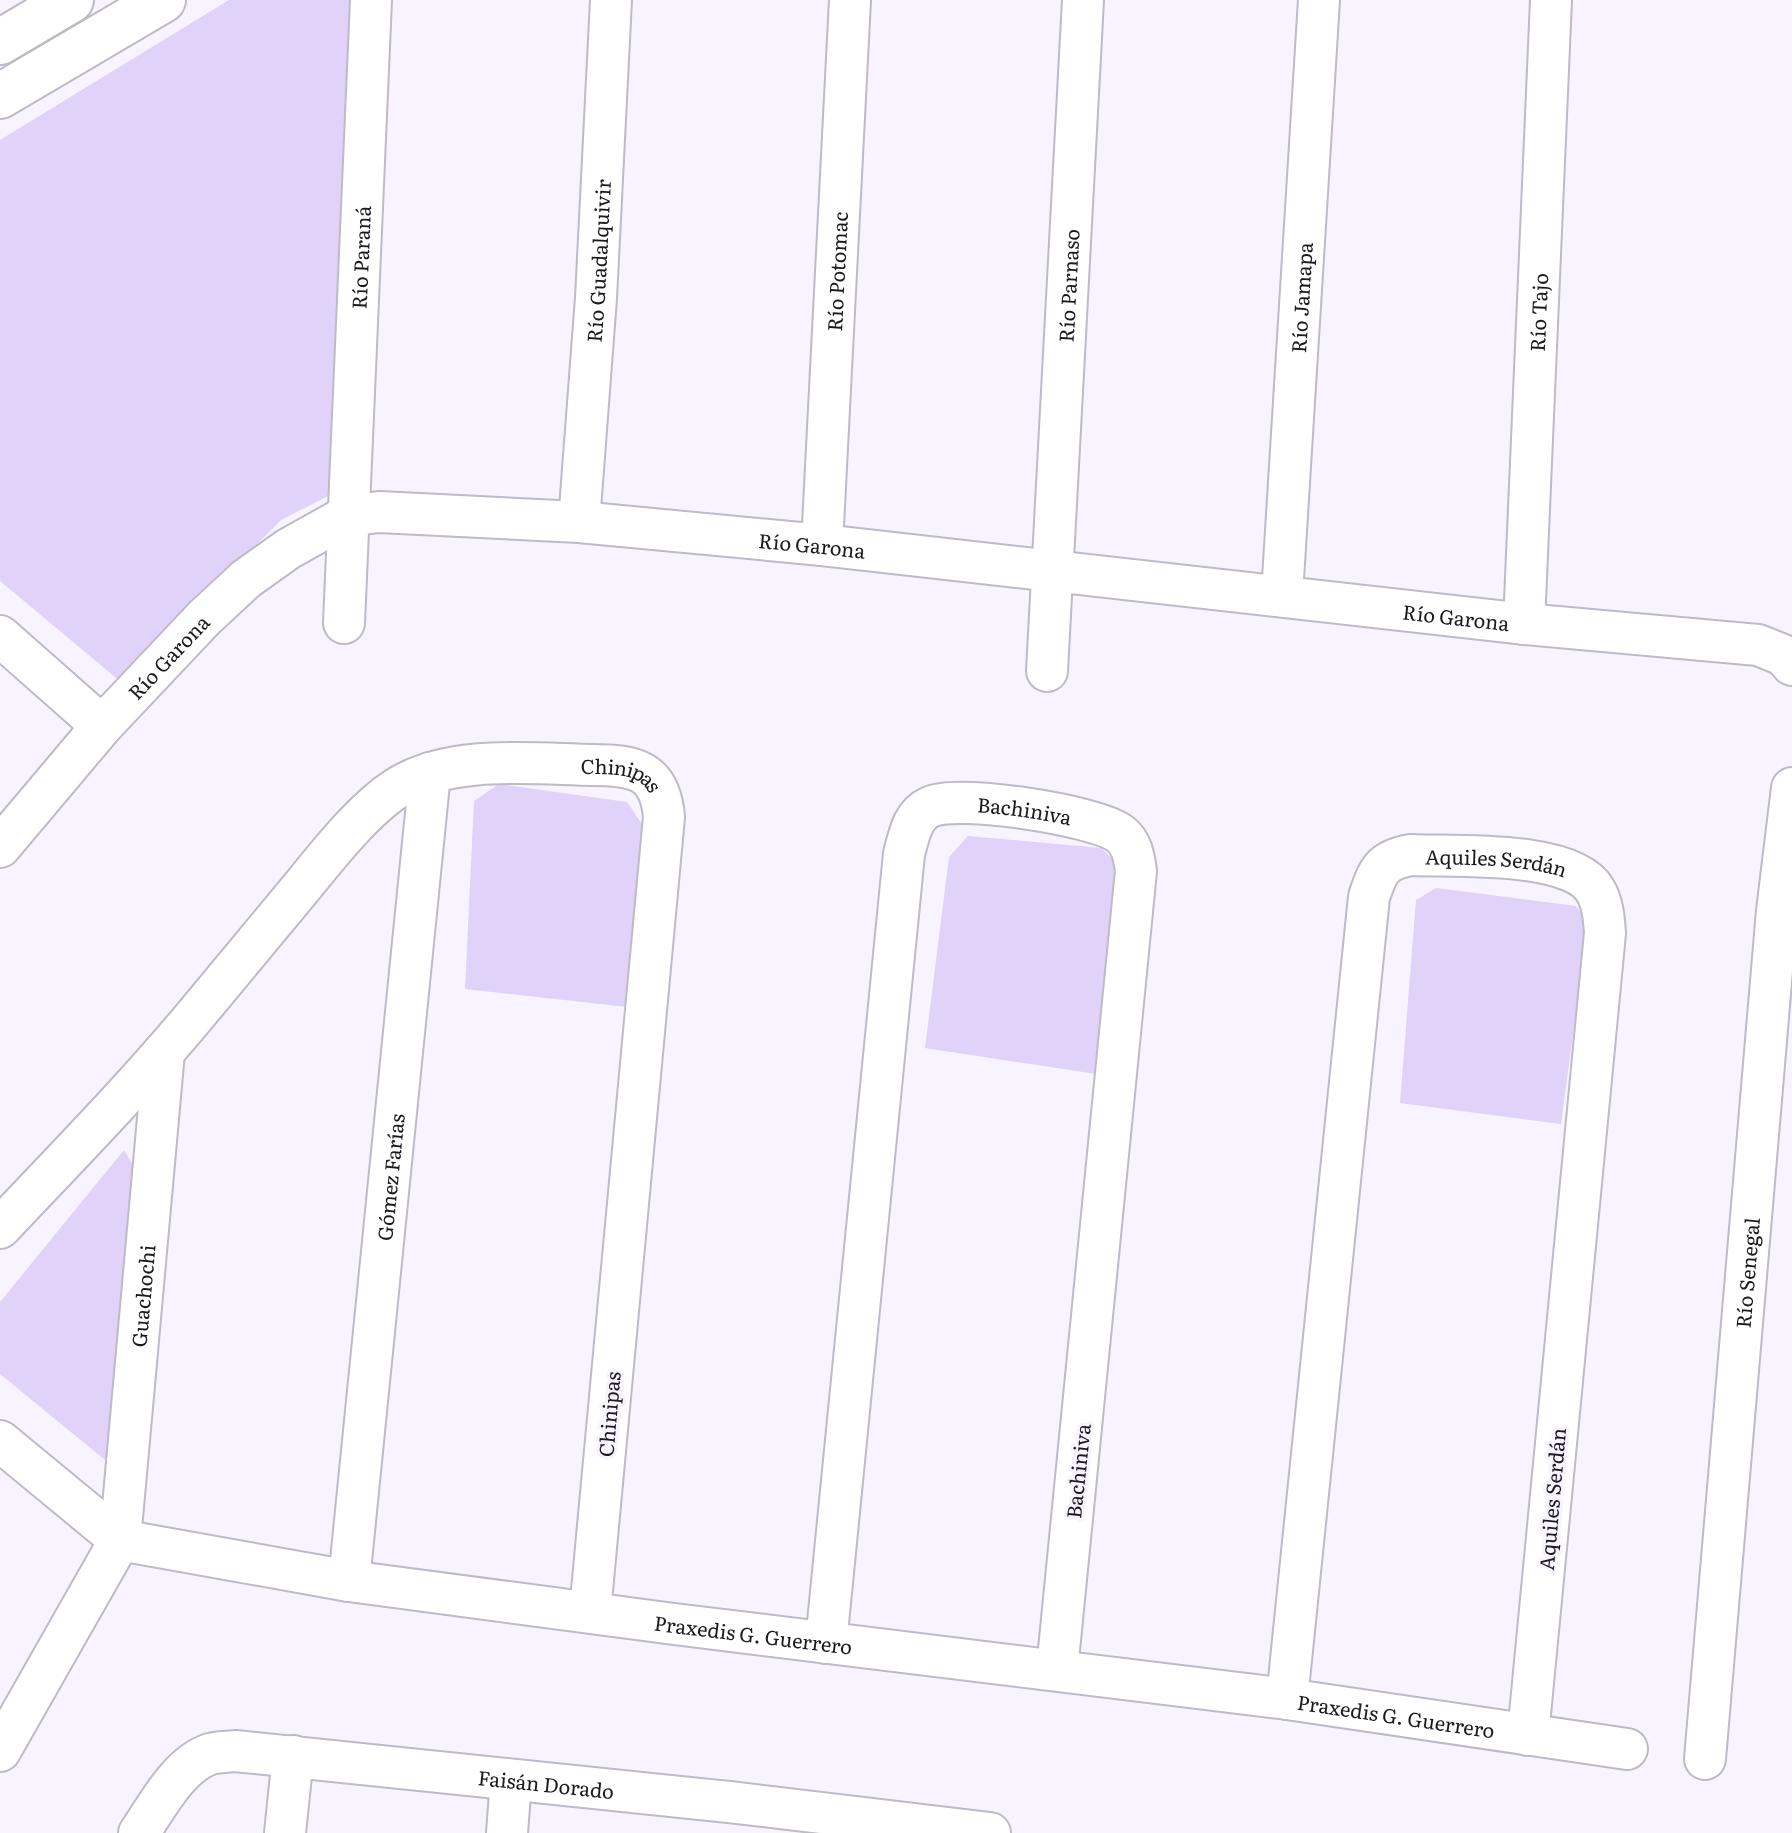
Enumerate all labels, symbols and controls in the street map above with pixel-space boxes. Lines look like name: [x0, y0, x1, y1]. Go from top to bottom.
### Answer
street label: Río Guadalquivir: [578, 178, 617, 343]
street label: Río Paraná: [343, 205, 377, 310]
street label: Río Potomac: [818, 211, 854, 332]
street label: Río Parnaso: [1050, 228, 1086, 343]
street label: Río Jamapa: [1282, 241, 1319, 354]
street label: Río Tajo: [1521, 272, 1554, 352]
street label: Río Garona: [757, 524, 867, 565]
street label: Río Garona: [1401, 595, 1511, 637]
street label: Río Garona: [120, 607, 216, 706]
street label: Chinipas: [580, 750, 670, 797]
street label: Bachiniva: [976, 788, 1075, 832]
street label: Aquiles Serdán: [1425, 840, 1571, 884]
street label: Gómez Farías: [368, 1112, 411, 1242]
street label: Río Senegal: [1727, 1216, 1766, 1329]
street label: Guachochi: [122, 1243, 162, 1348]
street label: Chinipas: [589, 1370, 627, 1458]
street label: Bachiniva: [1057, 1422, 1097, 1520]
street label: Aquiles Serdán: [1530, 1427, 1572, 1571]
street label: Praxedis G. Guerrero: [653, 1607, 854, 1661]
street label: Praxedis G. Guerrero: [1295, 1686, 1497, 1744]
street label: Faisán Dorado: [477, 1761, 616, 1805]

